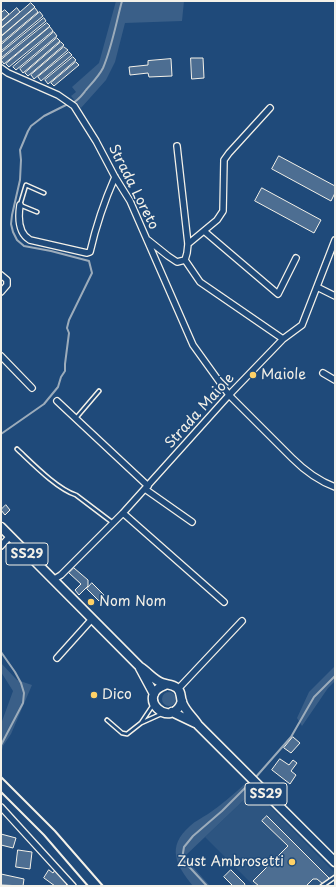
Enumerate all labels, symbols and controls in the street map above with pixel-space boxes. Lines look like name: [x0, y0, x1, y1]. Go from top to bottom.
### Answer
street label: Strada Loreto: [104, 142, 162, 232]
place label: Maiole: [261, 367, 306, 383]
street label: Strada Maiole: [162, 370, 238, 452]
marker: Maiole: [248, 370, 258, 380]
road number: SS29: [6, 543, 48, 565]
place label: Nom Nom: [99, 594, 166, 610]
marker: Nom Nom: [86, 597, 96, 607]
place label: Dico: [102, 687, 132, 703]
marker: Dico: [89, 690, 99, 700]
road number: SS29: [245, 783, 287, 805]
place label: Zust Ambrosetti: [177, 854, 284, 870]
marker: Zust Ambrosetti: [287, 857, 297, 867]

